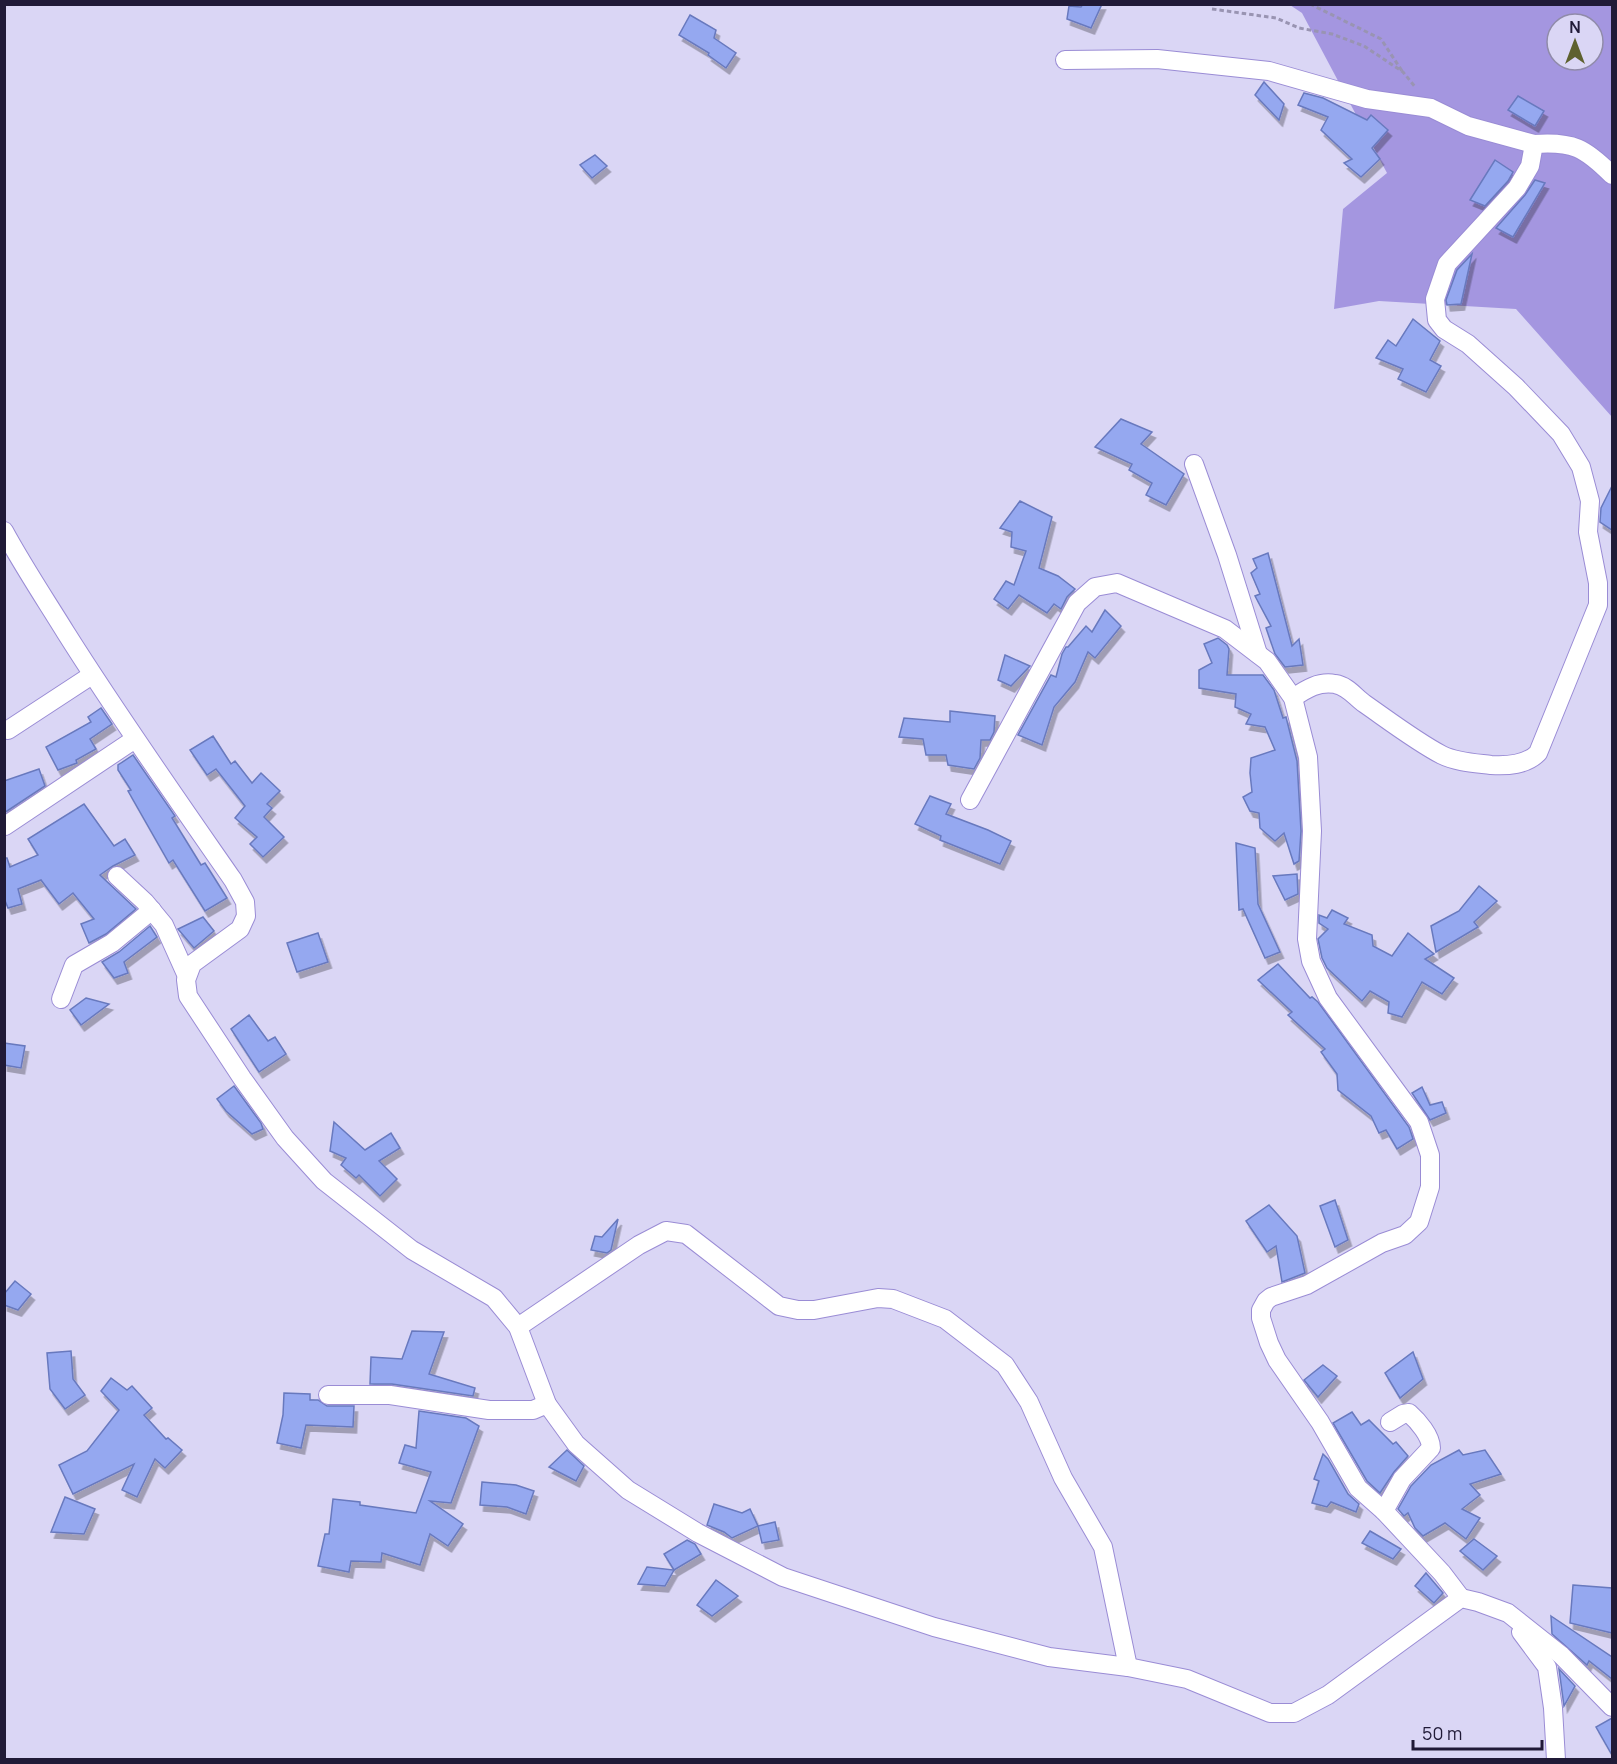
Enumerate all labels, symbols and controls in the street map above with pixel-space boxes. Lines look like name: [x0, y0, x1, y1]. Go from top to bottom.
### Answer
north arrow: [1545, 12, 1605, 72]
text: N: [1569, 16, 1581, 38]
scale bar: [1413, 1713, 1542, 1751]
text: 50 m: [1422, 1721, 1462, 1745]

